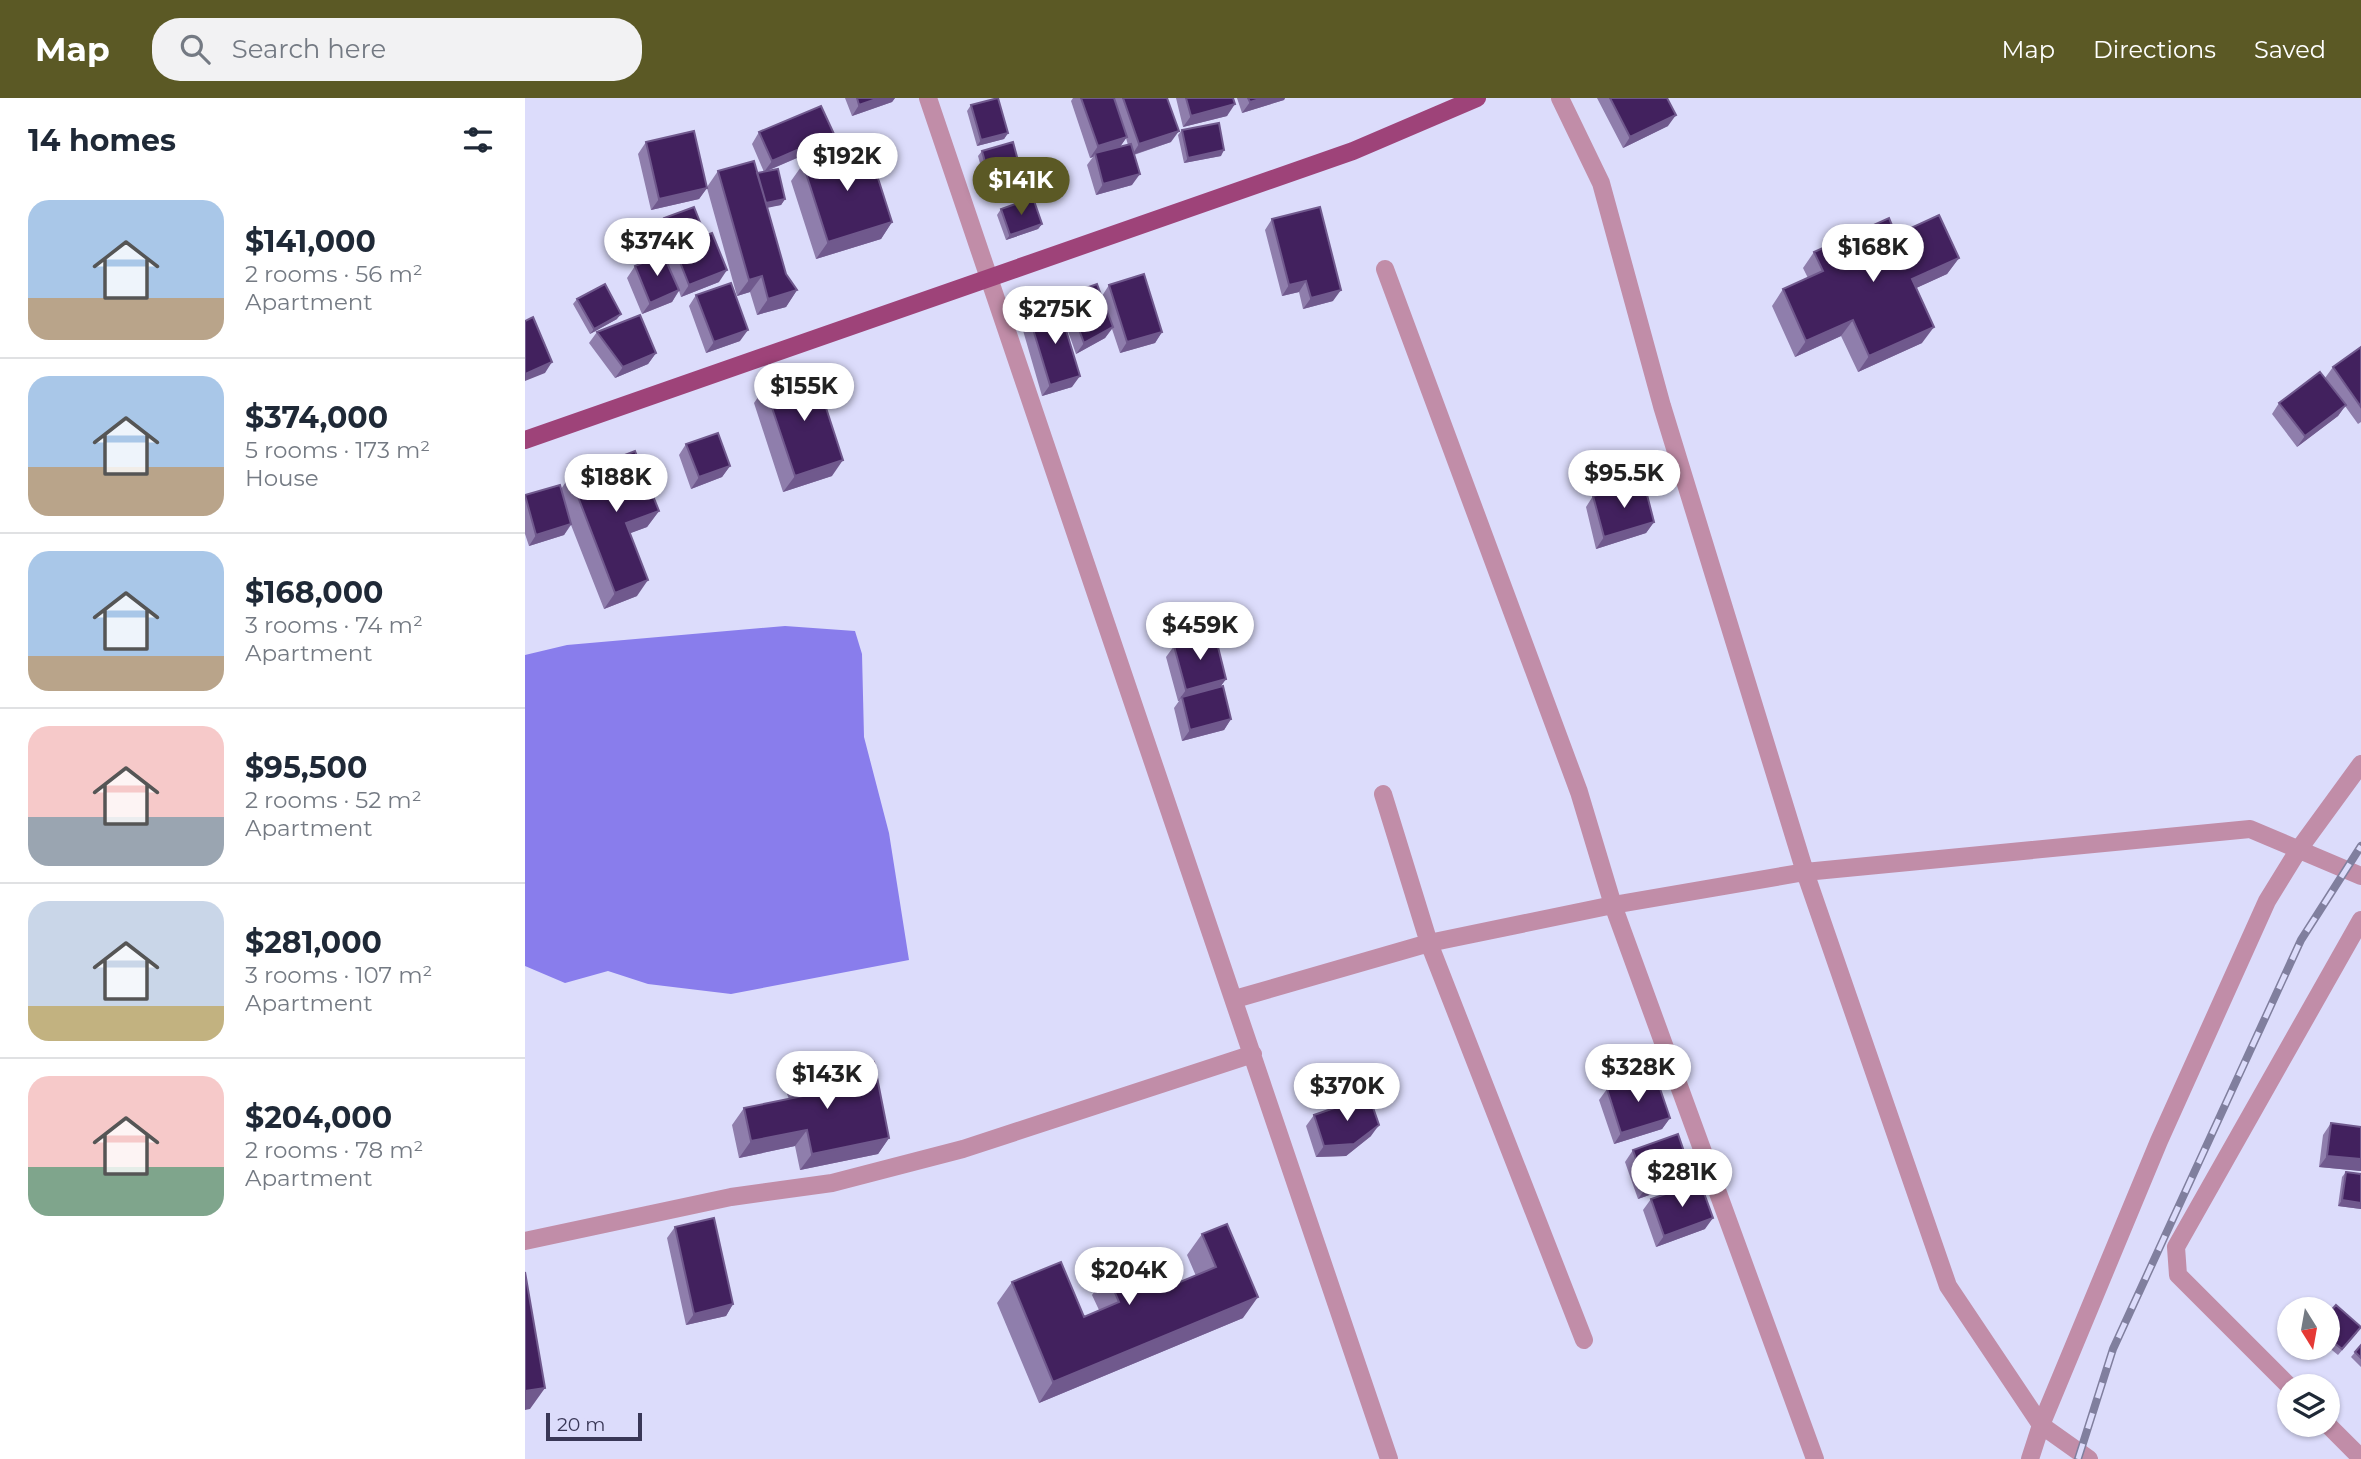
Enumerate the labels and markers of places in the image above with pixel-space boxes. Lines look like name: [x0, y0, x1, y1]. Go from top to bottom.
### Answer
pin: $192K: [798, 134, 896, 193]
pin: $141K: [972, 158, 1070, 217]
pin: $374K: [608, 218, 706, 278]
pin: $168K: [1824, 225, 1922, 284]
pin: $275K: [1006, 286, 1104, 346]
pin: $155K: [755, 364, 853, 423]
pin: $95.5K: [1567, 450, 1681, 510]
pin: $188K: [567, 454, 665, 514]
pin: $459K: [1151, 602, 1249, 662]
pin: $328K: [1589, 1044, 1687, 1104]
pin: $143K: [778, 1052, 876, 1111]
pin: $370K: [1298, 1063, 1396, 1123]
pin: $281K: [1633, 1150, 1731, 1209]
pin: $204K: [1080, 1248, 1178, 1307]

